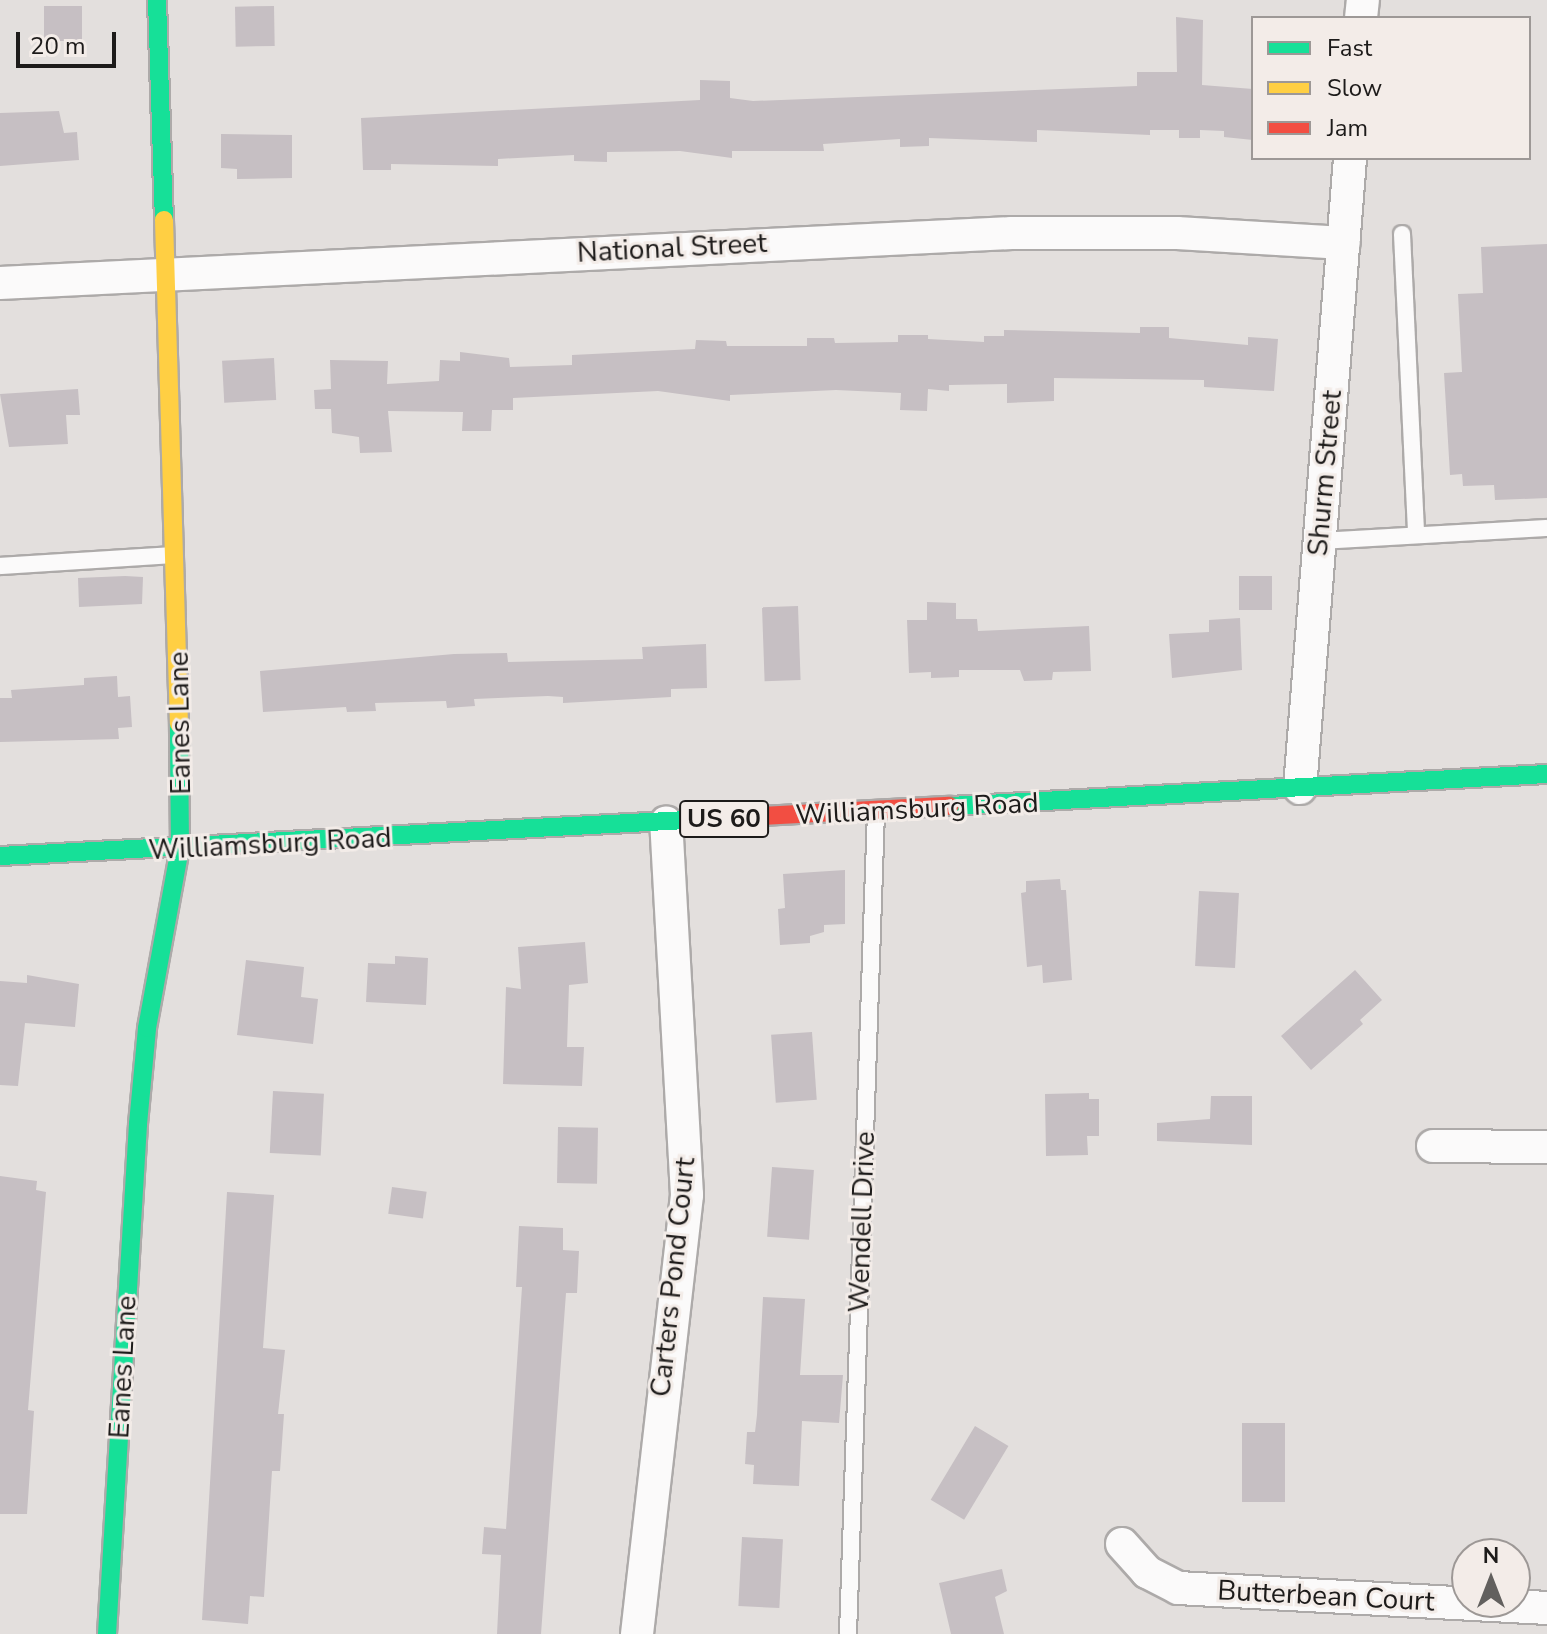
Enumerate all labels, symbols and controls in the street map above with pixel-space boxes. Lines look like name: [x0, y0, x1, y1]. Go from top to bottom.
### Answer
scale bar: [20, 16, 120, 66]
legend: [1251, 16, 1531, 160]
text: 20 m: [30, 30, 86, 62]
text: Fast: [1327, 32, 1372, 64]
text: Slow: [1327, 72, 1382, 104]
text: Jam: [1327, 112, 1368, 144]
street label: National Street: [576, 226, 768, 270]
street label: Shurm Street: [1301, 389, 1349, 557]
street label: Eanes Lane: [162, 651, 198, 795]
street label: Williamsburg Road: [795, 786, 1039, 832]
road number: US 60: [678, 797, 770, 841]
street label: Williamsburg Road: [148, 821, 392, 867]
street label: Wendell Drive: [842, 1131, 882, 1313]
street label: Carters Pond Court: [644, 1155, 702, 1399]
street label: Eanes Lane: [102, 1295, 144, 1439]
north arrow: [1451, 1538, 1531, 1618]
text: N: [1483, 1541, 1499, 1571]
street label: Butterbean Court: [1217, 1574, 1435, 1618]

